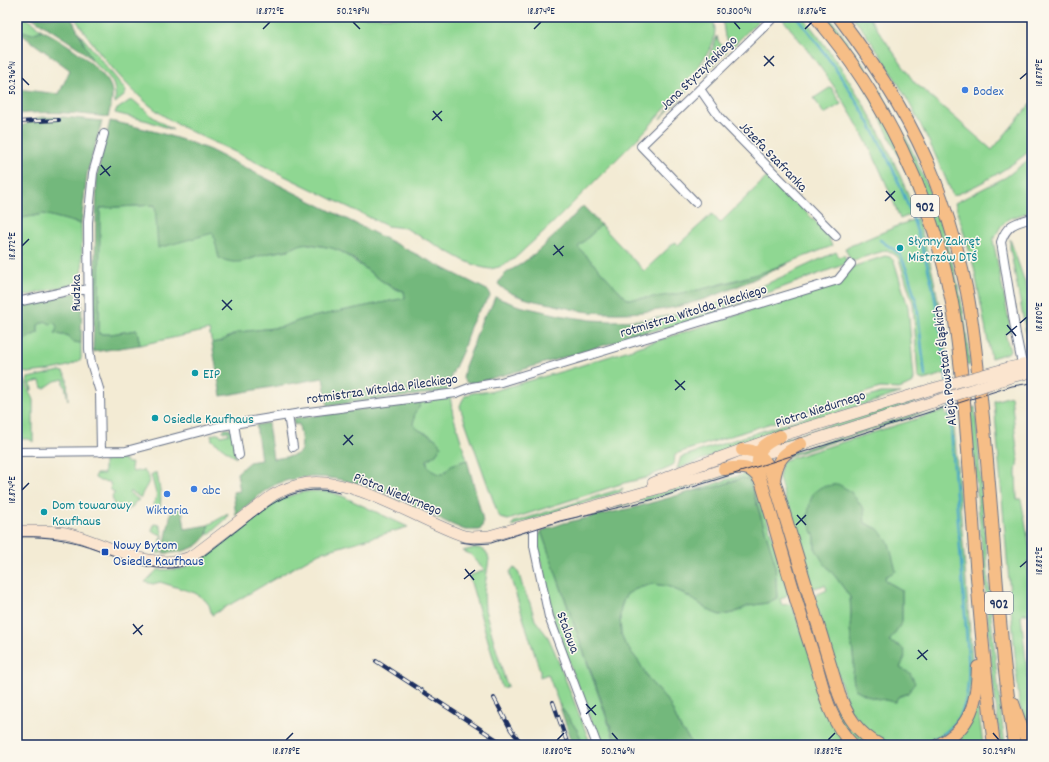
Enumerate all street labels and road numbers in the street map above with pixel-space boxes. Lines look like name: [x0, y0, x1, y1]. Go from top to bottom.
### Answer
street label: Jana Styczyńskiego: [656, 31, 743, 116]
street label: Józefa Szafranka: [734, 118, 812, 197]
road number: 902: [911, 195, 939, 217]
street label: Rudzka: [67, 274, 87, 312]
street label: rotmistrza Witolda Pileckiego: [618, 280, 770, 344]
street label: Aleja Powstań Śląskich: [929, 304, 963, 427]
street label: rotmistrza Witolda Pileckiego: [305, 369, 459, 411]
street label: Piotra Niedurnego: [773, 386, 868, 434]
street label: Piotra Niedurnego: [350, 468, 444, 522]
road number: 902: [985, 592, 1013, 614]
street label: Stalowa: [550, 609, 584, 657]

